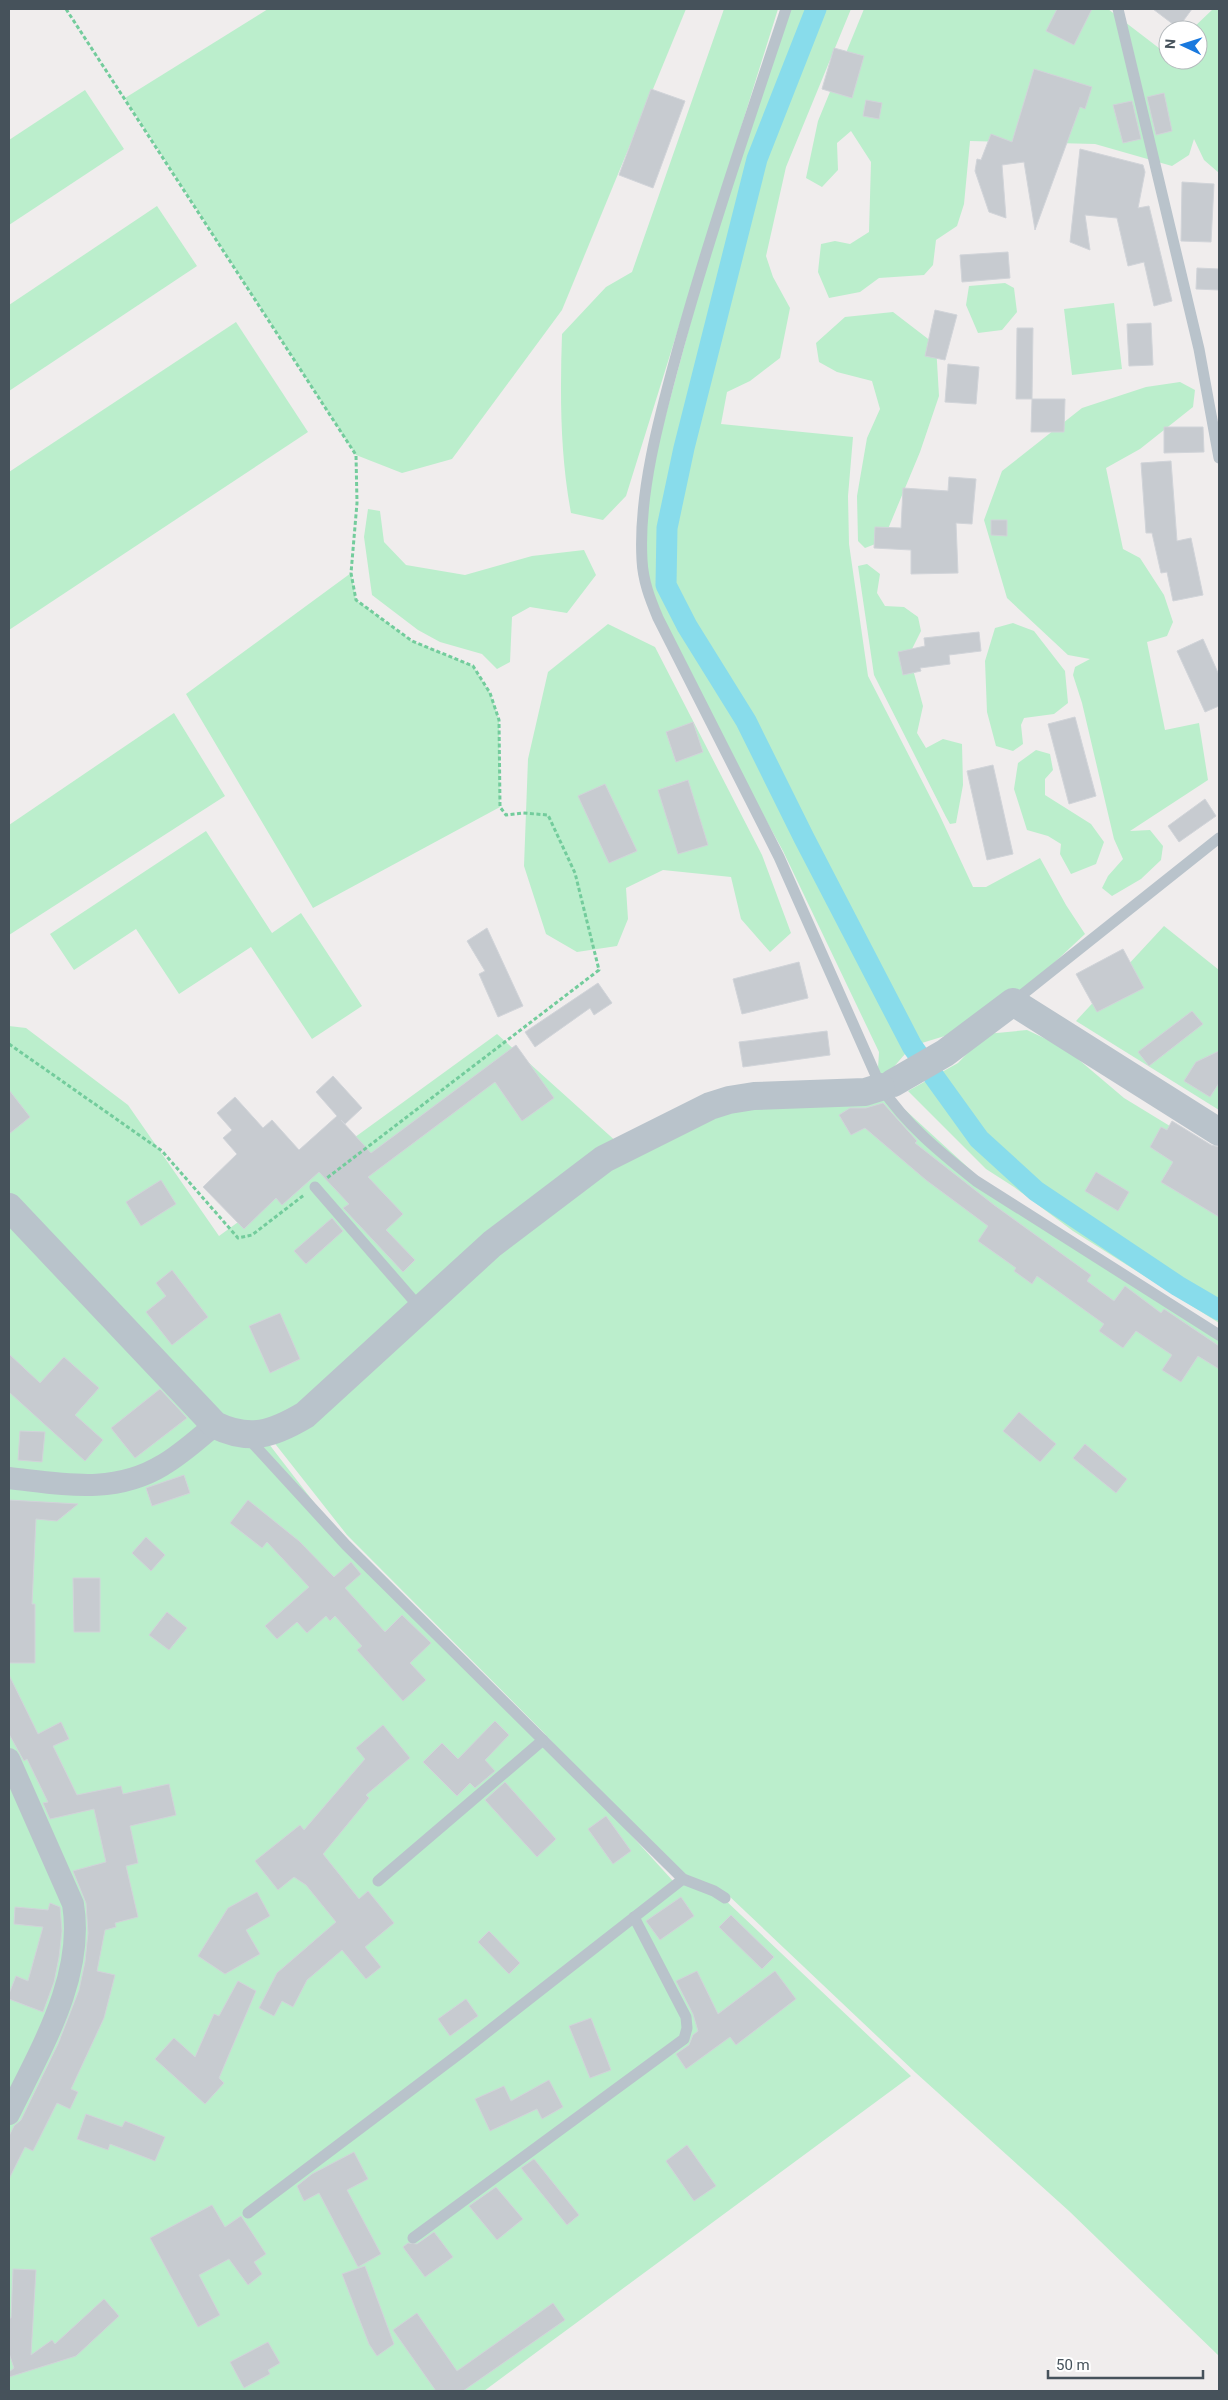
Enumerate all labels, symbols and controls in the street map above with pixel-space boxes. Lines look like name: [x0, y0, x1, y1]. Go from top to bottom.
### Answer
north arrow: [1158, 20, 1208, 70]
text: N: [1162, 39, 1178, 50]
scale bar: [1048, 2348, 1203, 2380]
text: 50 m: [1056, 2356, 1090, 2374]

